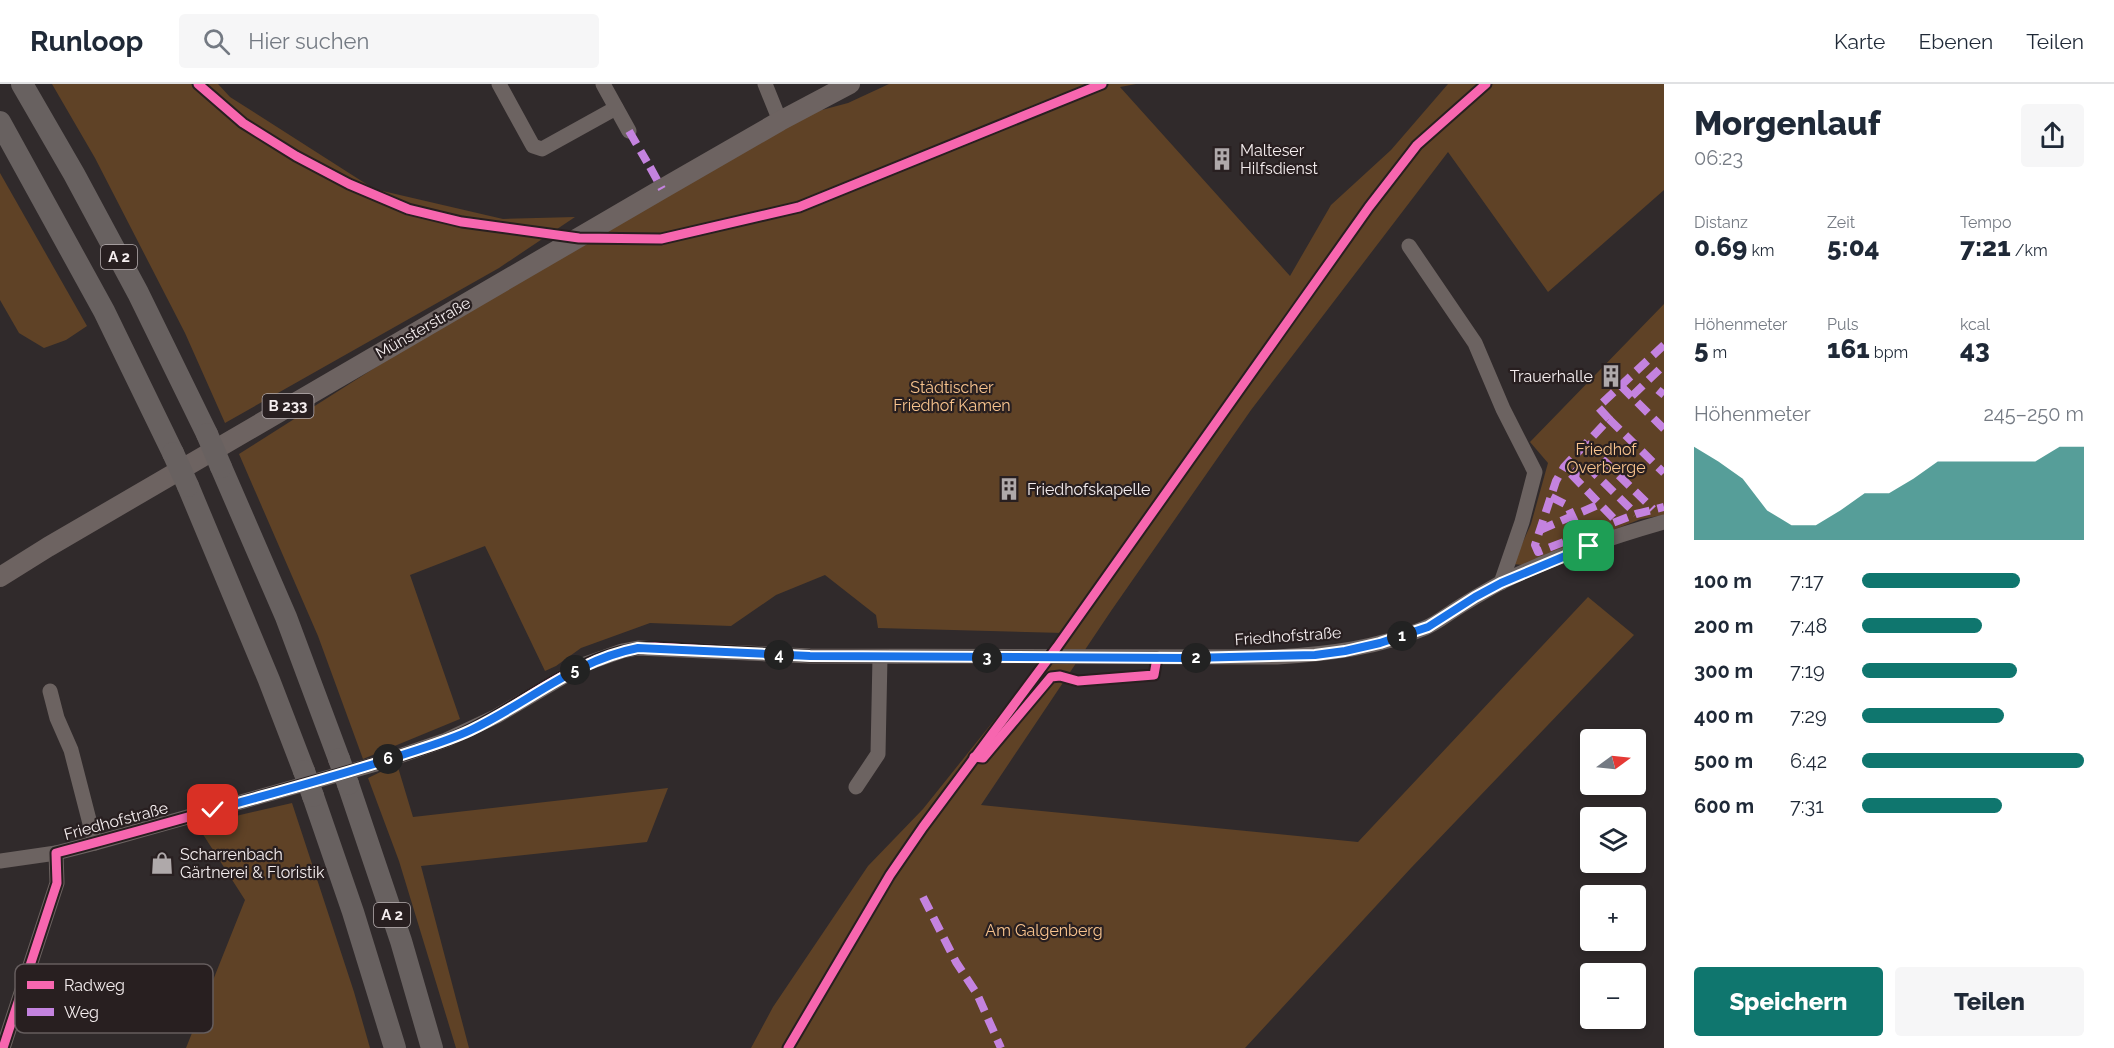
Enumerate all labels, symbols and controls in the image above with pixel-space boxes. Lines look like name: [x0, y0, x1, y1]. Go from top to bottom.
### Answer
search box: [179, 14, 599, 68]
text: Runloop: [30, 25, 143, 58]
icon: search: [200, 25, 233, 58]
text: Hier suchen: [248, 28, 369, 54]
text: Karte: [1834, 29, 1885, 54]
text: Ebenen: [1918, 29, 1993, 54]
text: Teilen: [2026, 29, 2084, 54]
text: Morgenlauf: [1694, 104, 1880, 143]
button: share: [2021, 104, 2084, 167]
place label: Malteser Hilfsdienst: [1240, 141, 1319, 178]
building icon: Malteser Hilfsdienst: [1209, 146, 1235, 172]
text: 06:23: [1694, 146, 1743, 170]
text: Distanz: [1694, 213, 1748, 232]
text: Zeit: [1827, 213, 1855, 232]
text: Tempo: [1960, 213, 2011, 232]
text: 0.69: [1694, 232, 1747, 262]
text: 5:04: [1827, 232, 1880, 262]
text: 7:21: [1960, 232, 2011, 262]
text: km: [1747, 241, 1775, 260]
text: /km: [2011, 241, 2048, 260]
road number: A 2: [101, 245, 137, 269]
street label: Münsterstraße: [372, 293, 474, 363]
text: Höhenmeter: [1694, 315, 1788, 334]
text: Puls: [1827, 315, 1859, 334]
text: kcal: [1960, 315, 1990, 334]
text: 5: [1694, 334, 1709, 364]
text: 161: [1827, 334, 1870, 364]
text: 43: [1960, 334, 1990, 364]
text: m: [1709, 343, 1727, 362]
text: bpm: [1870, 343, 1908, 362]
building icon: Trauerhalle: [1598, 363, 1624, 389]
place label: Trauerhalle: [1510, 367, 1593, 386]
park label: Städtischer Friedhof Kamen: [893, 378, 1011, 415]
road number: B 233: [262, 394, 314, 418]
text: Höhenmeter: [1694, 402, 1811, 426]
text: 245–250 m: [1983, 402, 2084, 426]
park label: Friedhof Overberge: [1566, 440, 1646, 477]
building icon: Friedhofskapelle: [996, 476, 1022, 502]
place label: Friedhofskapelle: [1027, 480, 1151, 499]
pin: [1563, 520, 1614, 571]
icon: arrive: [1572, 529, 1605, 562]
text: 100 m: [1694, 569, 1752, 593]
text: 7:17: [1790, 569, 1824, 593]
text: 200 m: [1694, 614, 1753, 638]
text: 7:48: [1790, 614, 1827, 638]
pin: 1: [1387, 621, 1417, 651]
street label: Friedhofstraße: [1234, 623, 1342, 649]
text: 1: [1398, 626, 1406, 645]
pin: 4: [764, 640, 794, 670]
pin: 3: [972, 643, 1002, 673]
pin: 2: [1181, 643, 1211, 673]
text: 4: [774, 645, 784, 664]
text: 3: [983, 648, 991, 667]
text: 2: [1191, 648, 1201, 667]
pin: 5: [560, 655, 590, 685]
text: 300 m: [1694, 659, 1753, 683]
text: 7:19: [1790, 659, 1825, 683]
text: 5: [571, 660, 579, 679]
text: 400 m: [1694, 704, 1753, 728]
text: 7:29: [1790, 704, 1827, 728]
north arrow: [1580, 729, 1646, 795]
map controls: [1580, 729, 1646, 1029]
pin: 6: [373, 744, 403, 774]
text: 6: [383, 749, 393, 768]
text: 500 m: [1694, 749, 1753, 773]
text: 6:42: [1790, 749, 1827, 773]
pin: [187, 784, 238, 835]
icon: check: [196, 793, 229, 826]
text: 600 m: [1694, 794, 1754, 818]
text: 7:31: [1790, 794, 1824, 818]
street label: Friedhofstraße: [62, 798, 170, 844]
button: layers: [1580, 807, 1646, 873]
place label: Scharrenbach Gärtnerei & Floristik: [180, 845, 325, 882]
shop icon: Scharrenbach Gärtnerei & Floristik: [149, 850, 175, 876]
button: +: [1580, 885, 1646, 951]
road number: A 2: [374, 903, 410, 927]
park label: Am Galgenberg: [985, 921, 1103, 940]
button: −: [1580, 963, 1646, 1029]
legend: [15, 964, 213, 1033]
button: Speichern: [1694, 967, 1883, 1036]
button: Teilen: [1895, 967, 2084, 1036]
text: Radweg: [64, 976, 125, 995]
text: Weg: [64, 1003, 99, 1022]

